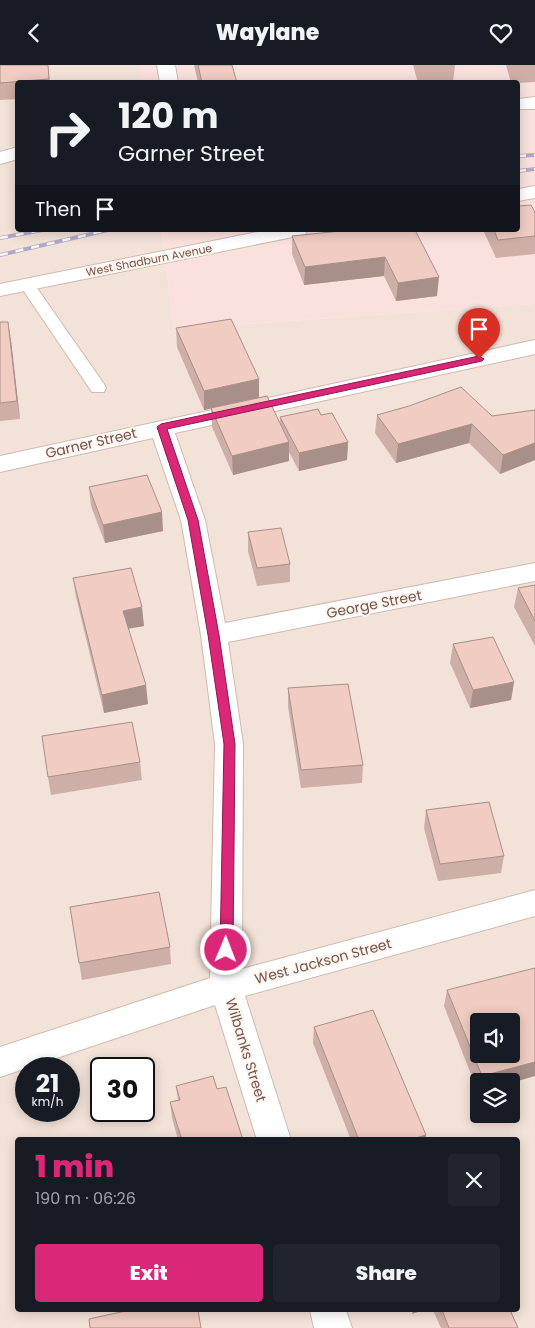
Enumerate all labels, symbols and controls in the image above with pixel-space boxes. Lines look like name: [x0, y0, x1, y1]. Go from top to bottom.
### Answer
text: Waylane: [216, 17, 319, 48]
icon: back: [20, 19, 48, 47]
icon: heart: [487, 19, 515, 47]
text: 120 m: [118, 91, 218, 140]
icon: right: [35, 100, 100, 165]
text: Garner Street: [118, 138, 264, 169]
icon: arrive: [91, 195, 119, 223]
text: Then: [35, 196, 81, 223]
street label: West Shadburn Avenue: [84, 240, 214, 280]
pin: [458, 308, 500, 359]
icon: arrive: [465, 315, 493, 343]
street label: Garner Street: [43, 423, 139, 463]
street label: George Street: [325, 585, 423, 623]
position arrow: [199, 923, 251, 975]
street label: West Jackson Street: [252, 933, 394, 989]
street label: Wilbanks Street: [221, 996, 271, 1104]
map controls: [470, 1013, 520, 1123]
button: sound: [470, 1013, 520, 1063]
speed limit sign: 30: [90, 1057, 155, 1122]
text: 21: [36, 1066, 59, 1101]
button: layers: [470, 1073, 520, 1123]
text: km/h: [32, 1093, 63, 1110]
text: 1 min: [35, 1145, 114, 1188]
button: close: [448, 1154, 500, 1206]
text: 190 m · 06:26: [35, 1187, 136, 1210]
button: Exit: [35, 1244, 263, 1302]
button: Share: [273, 1244, 500, 1302]

